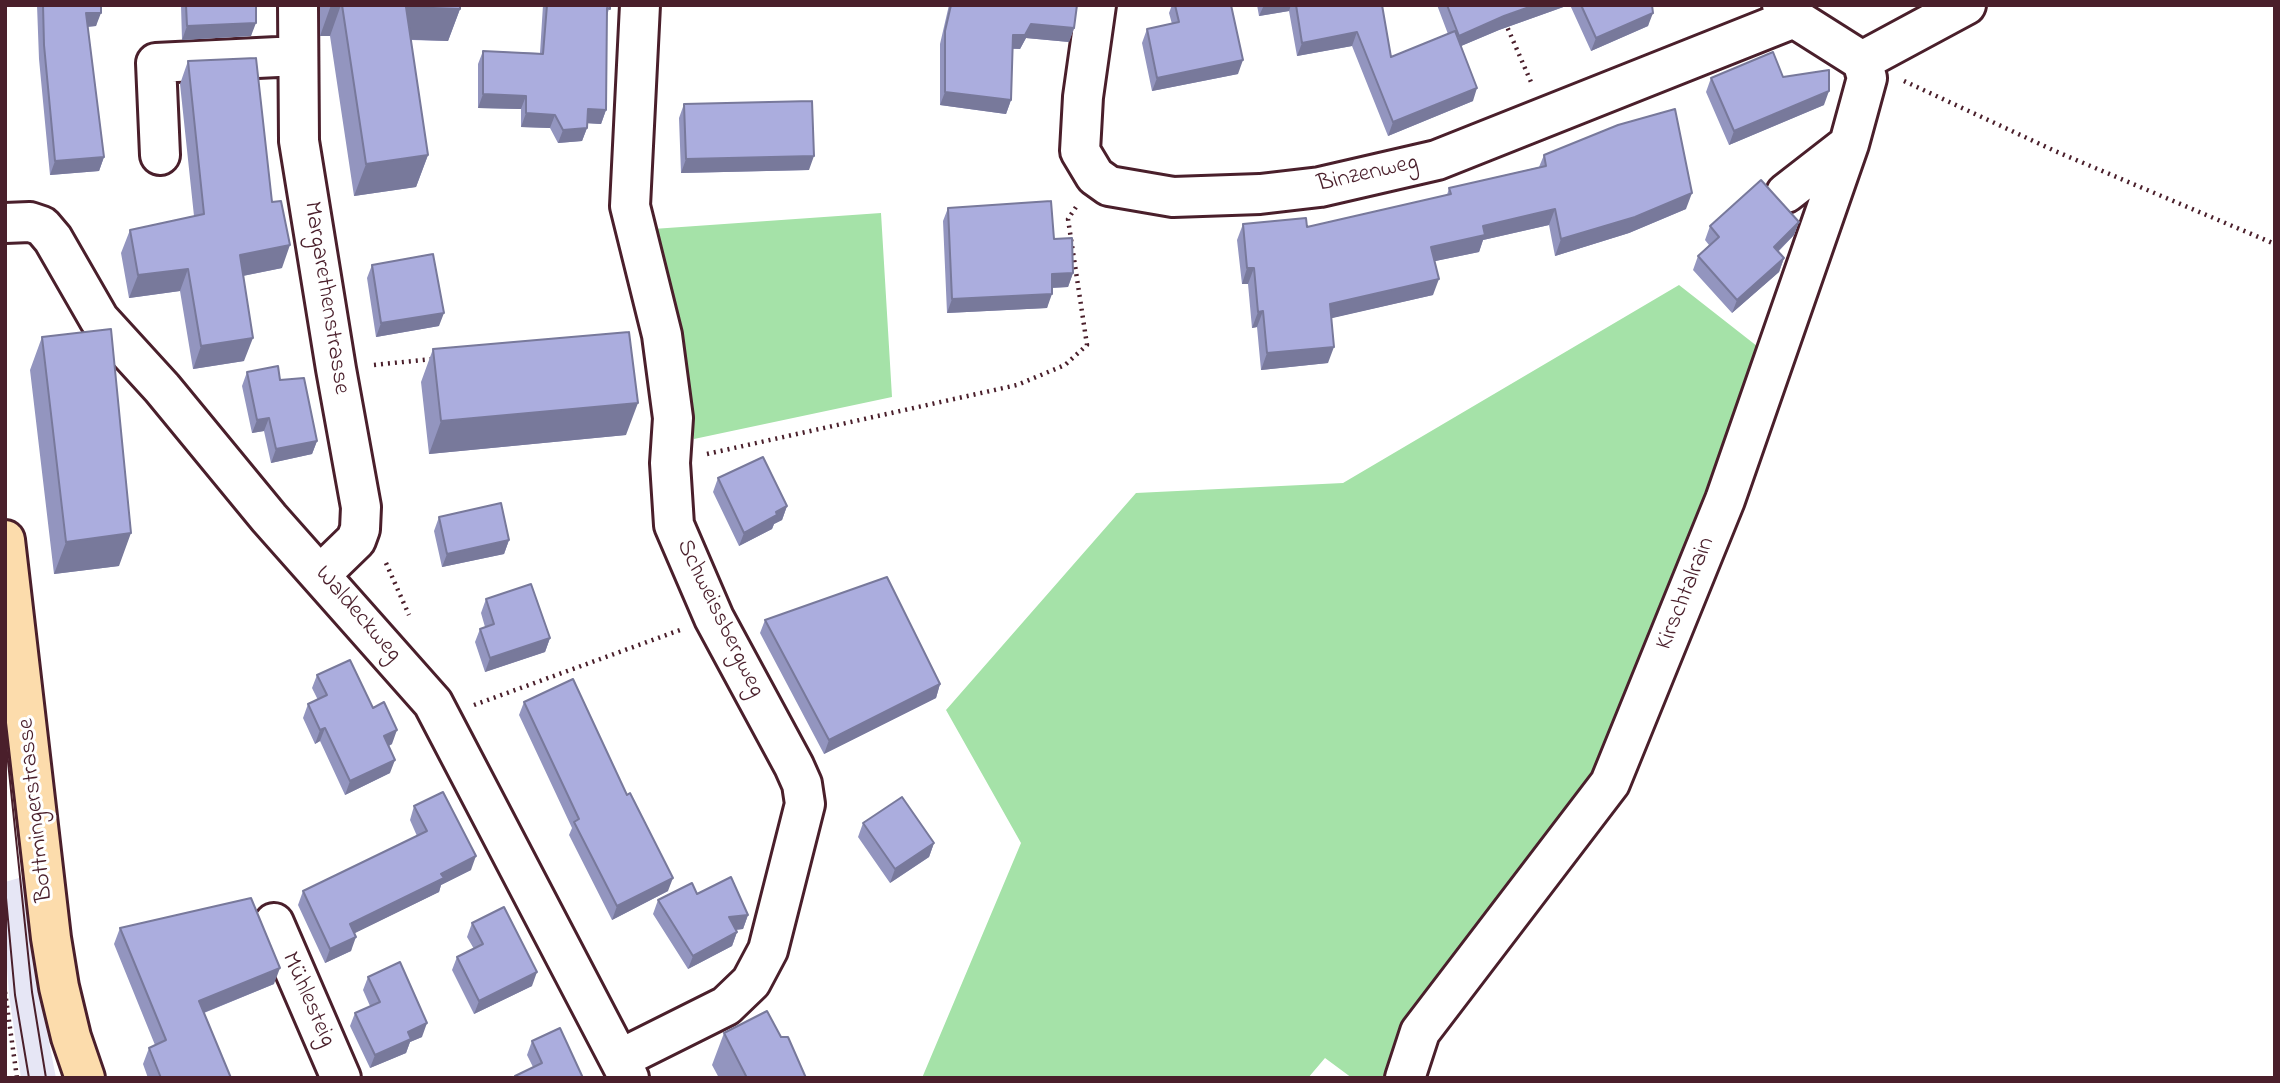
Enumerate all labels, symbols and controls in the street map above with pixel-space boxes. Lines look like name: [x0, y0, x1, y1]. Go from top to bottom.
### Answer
street label: Binzenweg: [1315, 149, 1421, 201]
street label: Margarethenstrasse: [296, 200, 354, 396]
street label: Kirschtalrain: [1651, 533, 1723, 655]
street label: Schweissbergweg: [668, 536, 770, 702]
street label: Waldeckweg: [307, 561, 407, 669]
street label: Bottmingerstrasse: [13, 717, 61, 903]
street label: Mühlesteig: [273, 948, 341, 1052]

